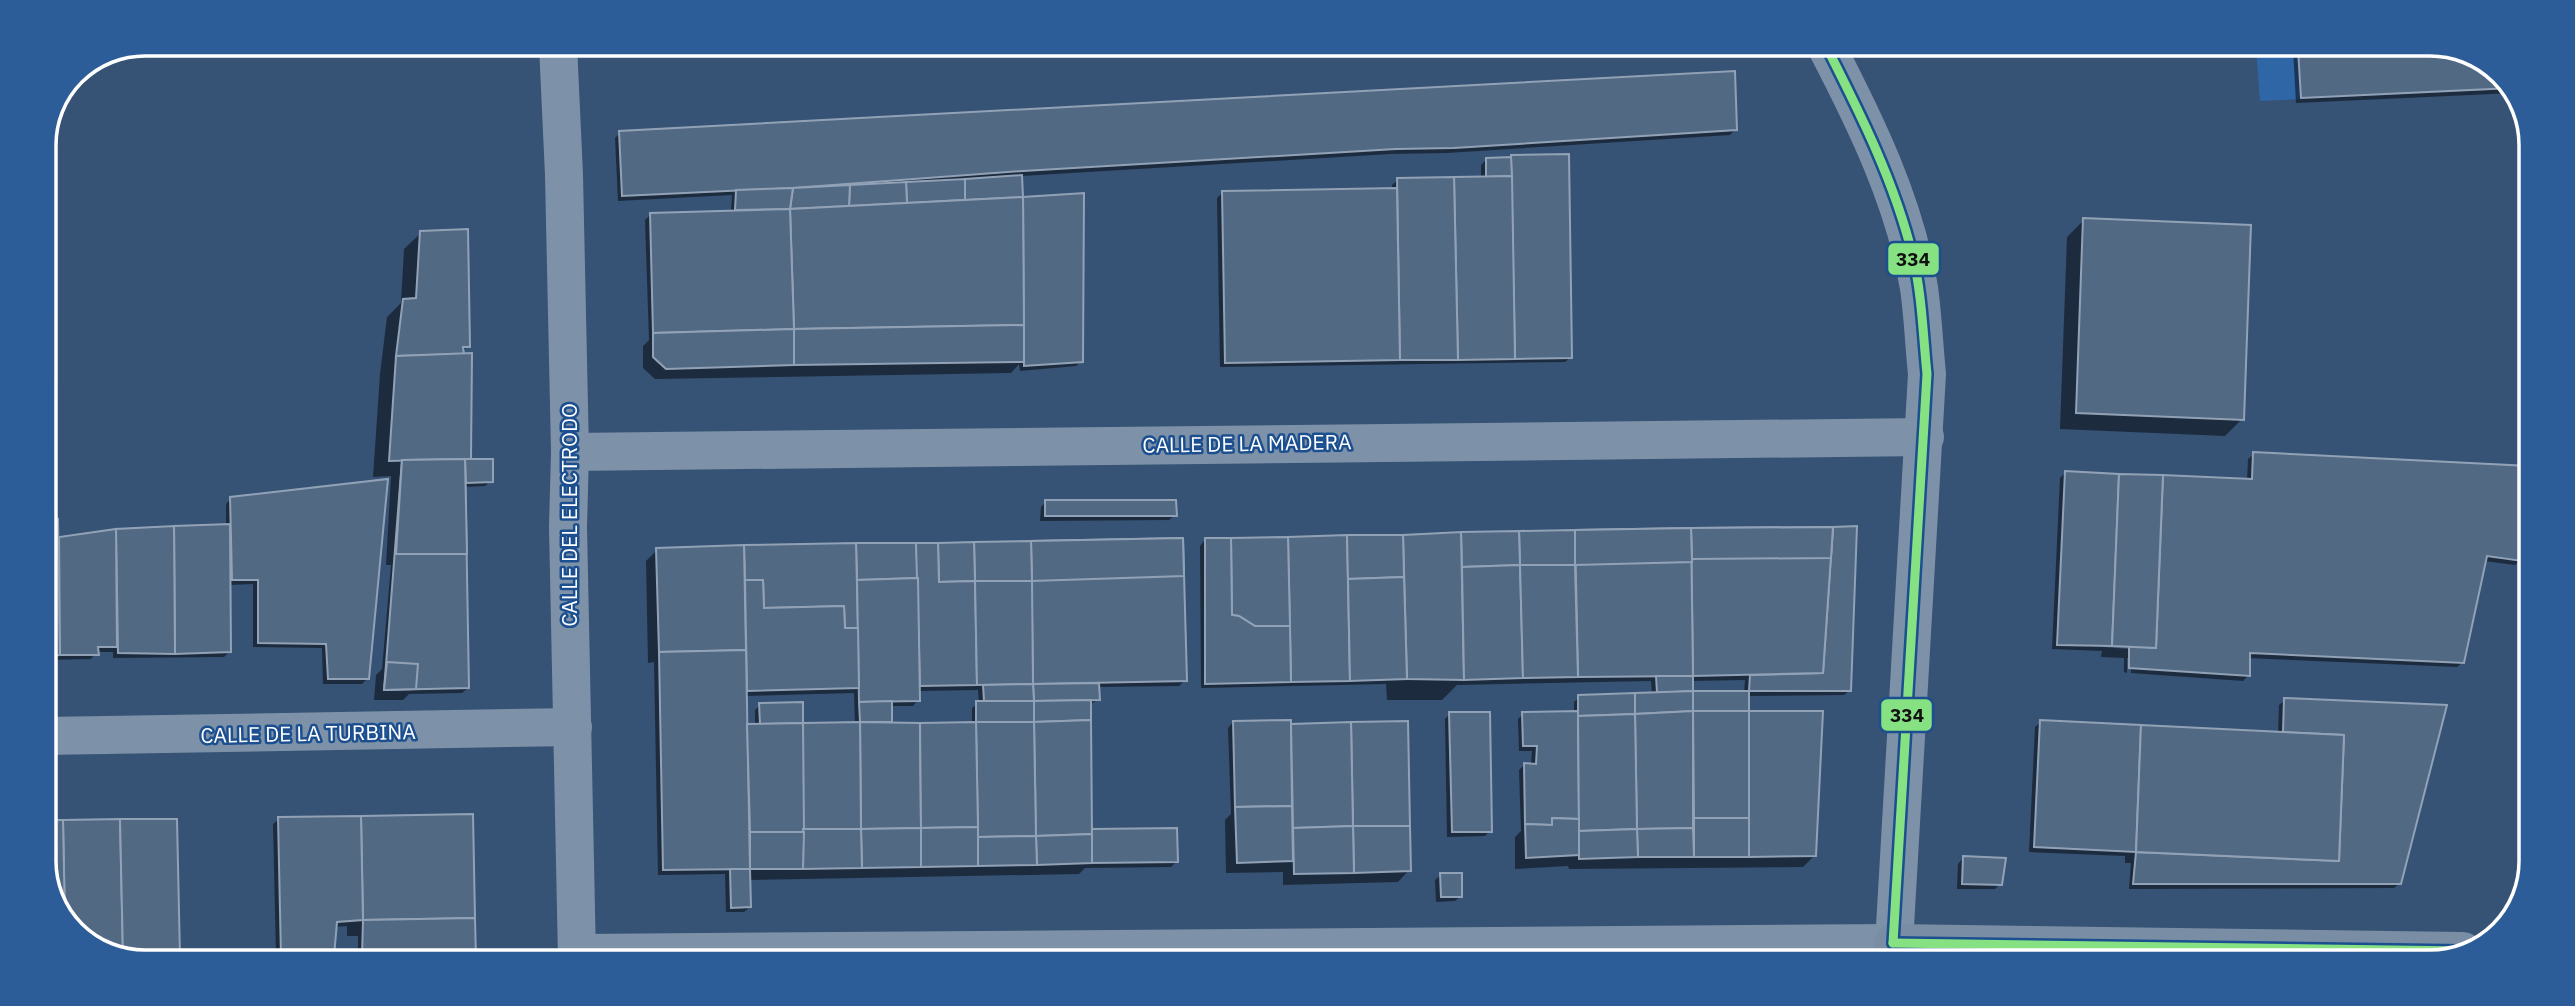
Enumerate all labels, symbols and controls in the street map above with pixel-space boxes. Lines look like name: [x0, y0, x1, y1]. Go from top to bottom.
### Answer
line badge: 334: [1887, 242, 1940, 276]
text: 334: [1896, 247, 1930, 271]
street label: CALLE DEL ELECTRODO: [555, 403, 583, 627]
street label: CALLE DE LA MADERA: [1142, 427, 1352, 459]
line badge: 334: [1880, 698, 1933, 732]
text: 334: [1890, 703, 1924, 727]
street label: CALLE DE LA TURBINA: [200, 717, 416, 749]

